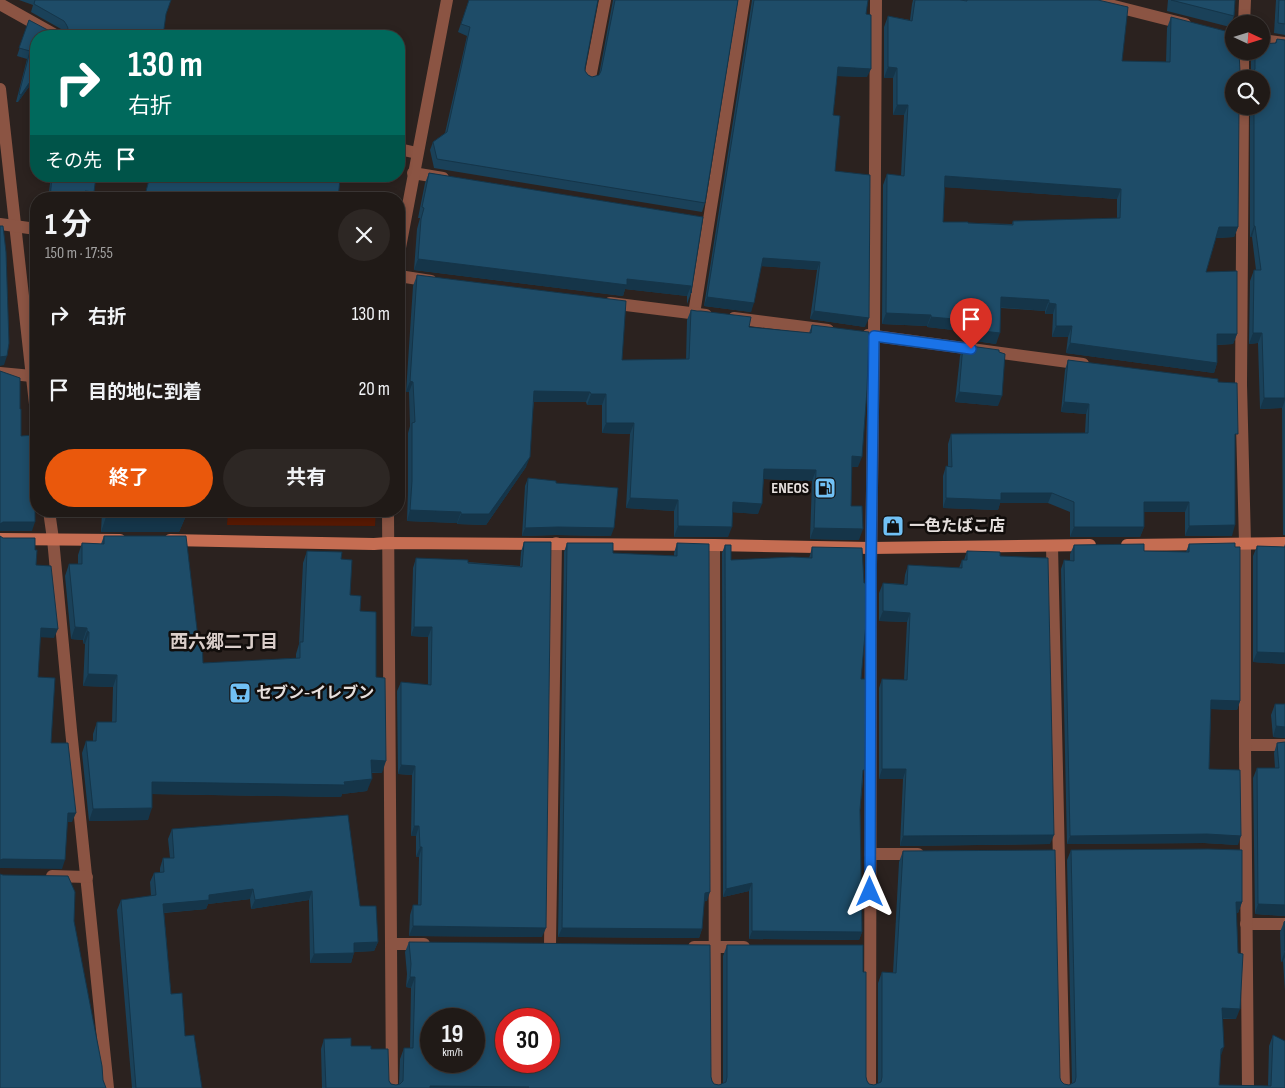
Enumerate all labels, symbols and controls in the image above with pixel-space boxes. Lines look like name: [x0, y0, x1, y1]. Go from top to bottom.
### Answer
north arrow: [1225, 15, 1270, 60]
map controls: [1225, 15, 1270, 115]
text: 130 m: [128, 44, 203, 87]
icon: right: [45, 50, 110, 115]
button: search: [1225, 70, 1270, 115]
text: 右折: [128, 93, 172, 120]
icon: arrive: [112, 145, 140, 173]
text: その先: [45, 150, 102, 173]
text: 1 分: [45, 207, 91, 243]
button: close: [338, 209, 390, 261]
text: 150 m · 17:55: [45, 244, 113, 263]
pin: [950, 298, 992, 349]
icon: right: [45, 301, 73, 329]
text: 130 m: [352, 303, 390, 326]
icon: arrive: [957, 305, 985, 333]
text: 右折: [88, 306, 126, 329]
icon: arrive: [45, 376, 73, 404]
text: 20 m: [358, 378, 390, 401]
text: 目的地に到着: [88, 381, 202, 404]
button: 終了: [45, 449, 213, 507]
button: 共有: [223, 449, 390, 507]
fuel station icon: ENEOS: [813, 476, 837, 500]
place label: ENEOS: [771, 479, 809, 498]
shop icon: 一色たばこ店: [881, 514, 905, 538]
place label: 一色たばこ店: [909, 517, 1005, 536]
district label: 西六郷二丁目: [170, 632, 278, 653]
supermarket icon: セブン-イレブン: [228, 681, 252, 705]
place label: セブン-イレブン: [256, 684, 374, 703]
position arrow: [843, 865, 895, 917]
speed limit sign: 30: [495, 1008, 560, 1073]
text: 19: [442, 1019, 463, 1050]
text: km/h: [442, 1045, 463, 1060]

